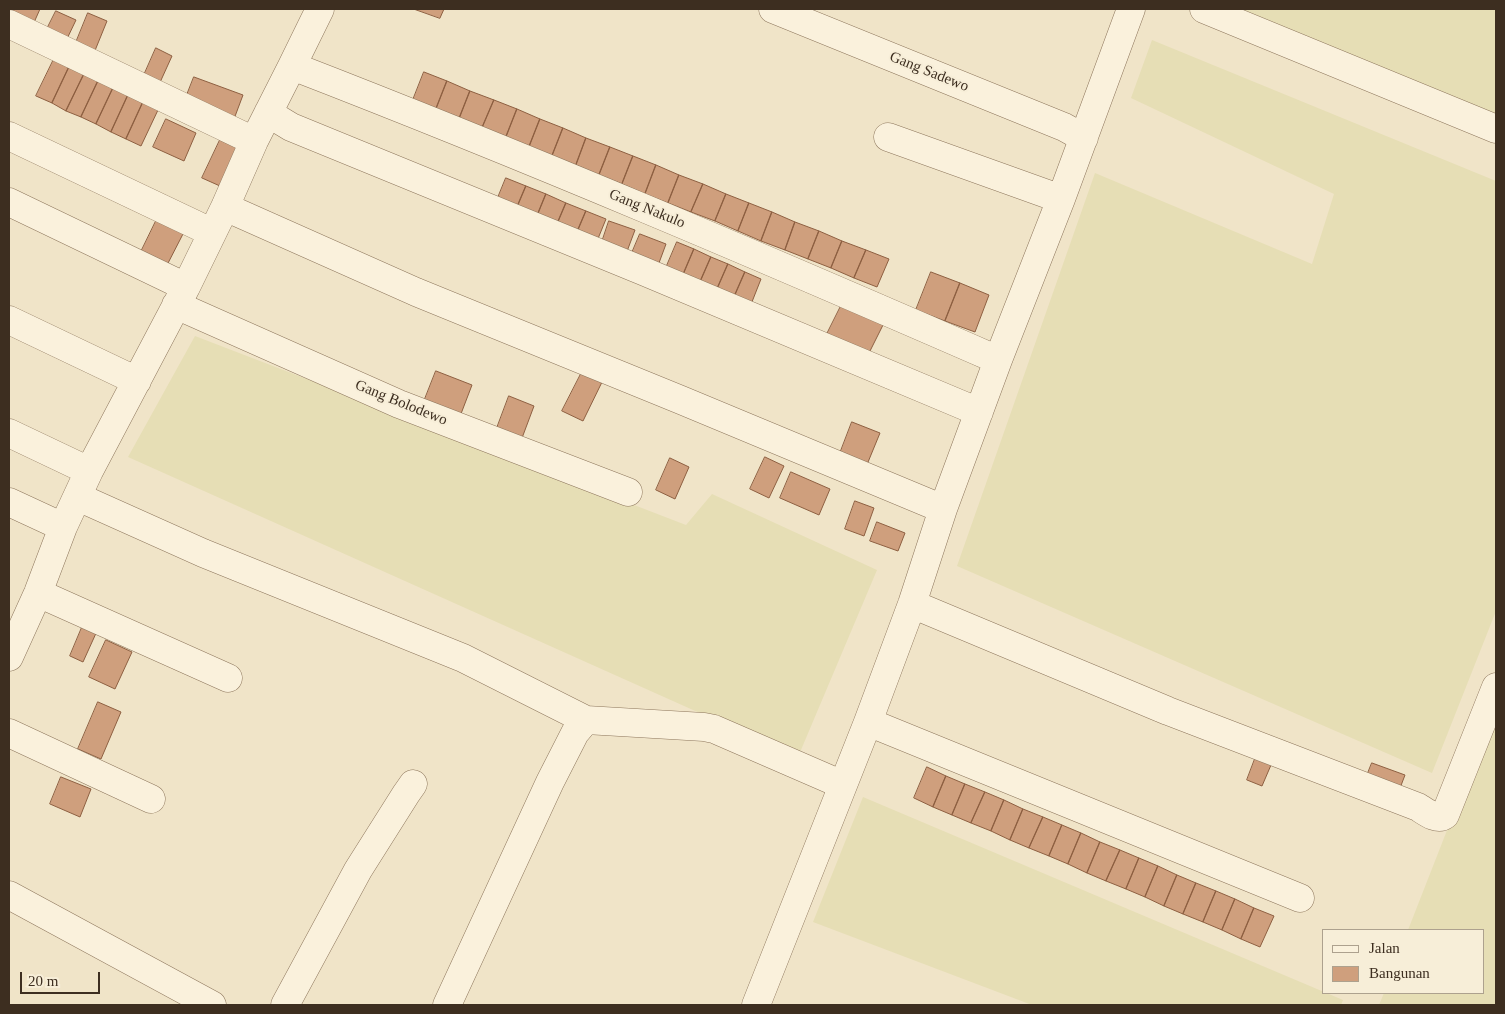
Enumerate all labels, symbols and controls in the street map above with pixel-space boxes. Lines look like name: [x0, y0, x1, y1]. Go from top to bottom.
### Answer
street label: Gang Sadewo: [887, 48, 971, 96]
street label: Gang Nakulo: [606, 186, 688, 232]
street label: Gang Bolodewo: [352, 376, 450, 430]
legend: [1322, 929, 1485, 994]
text: Jalan: [1369, 940, 1400, 956]
scale bar: [22, 962, 102, 994]
text: Bangunan: [1369, 965, 1430, 981]
text: 20 m: [28, 973, 58, 989]

